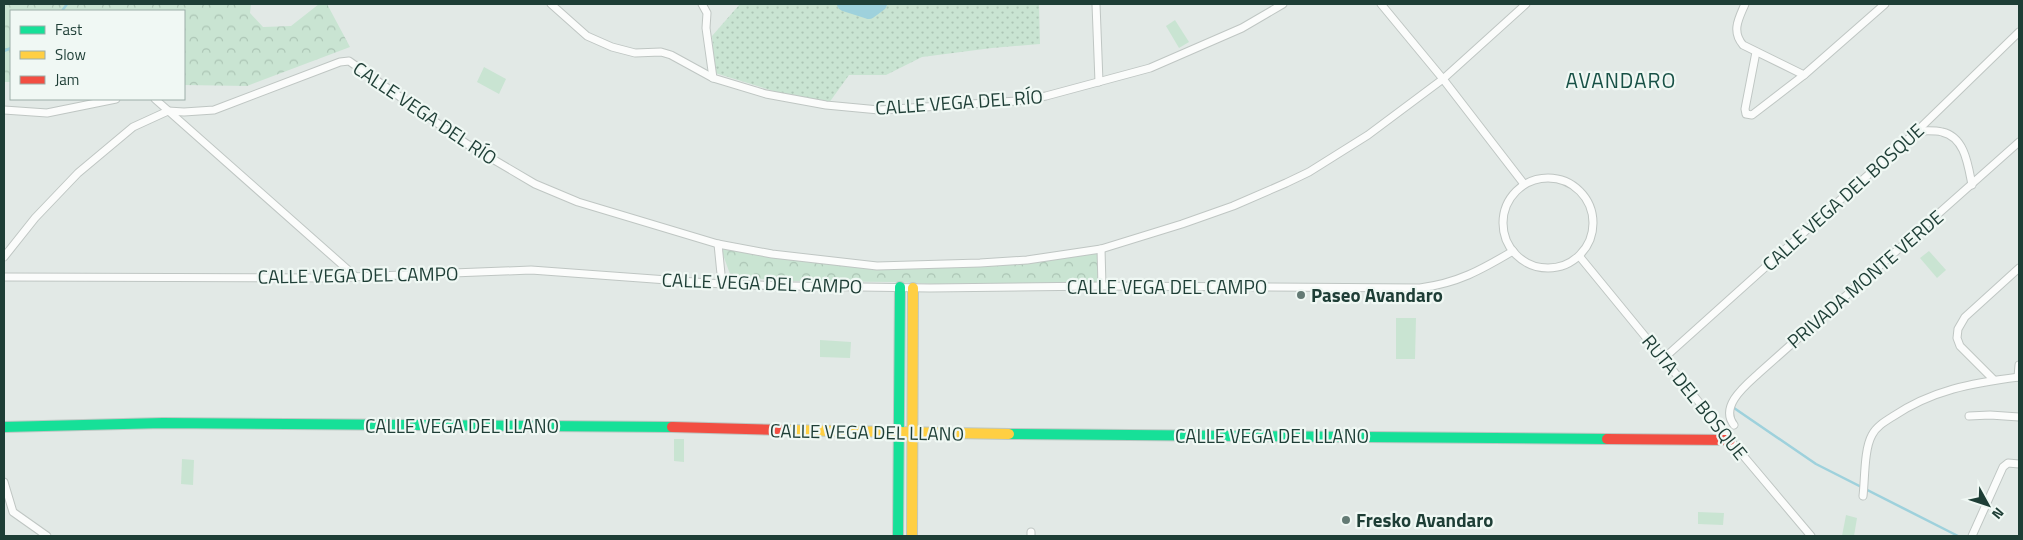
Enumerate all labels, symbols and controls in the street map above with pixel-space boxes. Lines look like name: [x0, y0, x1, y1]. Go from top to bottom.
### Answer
legend: [10, 10, 185, 100]
text: Fast: [55, 18, 83, 41]
text: Slow: [55, 43, 86, 66]
street label: CALLE VEGA DEL RÍO: [347, 54, 503, 172]
district label: AVANDARO: [1566, 64, 1676, 96]
text: Jam: [55, 68, 79, 91]
street label: CALLE VEGA DEL RÍO: [874, 81, 1044, 122]
street label: CALLE VEGA DEL BOSQUE: [1755, 116, 1930, 277]
street label: PRIVADA MONTE VERDE: [1780, 202, 1949, 355]
street label: CALLE VEGA DEL CAMPO: [257, 258, 459, 291]
street label: CALLE VEGA DEL CAMPO: [661, 265, 863, 300]
street label: CALLE VEGA DEL CAMPO: [1067, 272, 1267, 301]
place label: Paseo Avandaro: [1311, 280, 1443, 309]
marker: Paseo Avandaro: [1295, 289, 1307, 301]
street label: RUTA DEL BOSQUE: [1636, 328, 1755, 466]
street label: CALLE VEGA DEL LLANO: [365, 411, 559, 440]
street label: CALLE VEGA DEL LLANO: [770, 415, 964, 448]
street label: CALLE VEGA DEL LLANO: [1175, 421, 1369, 450]
north arrow: [1963, 480, 2013, 530]
text: N: [1987, 503, 2010, 524]
place label: Fresko Avandaro: [1356, 505, 1493, 534]
marker: Fresko Avandaro: [1340, 514, 1352, 526]

